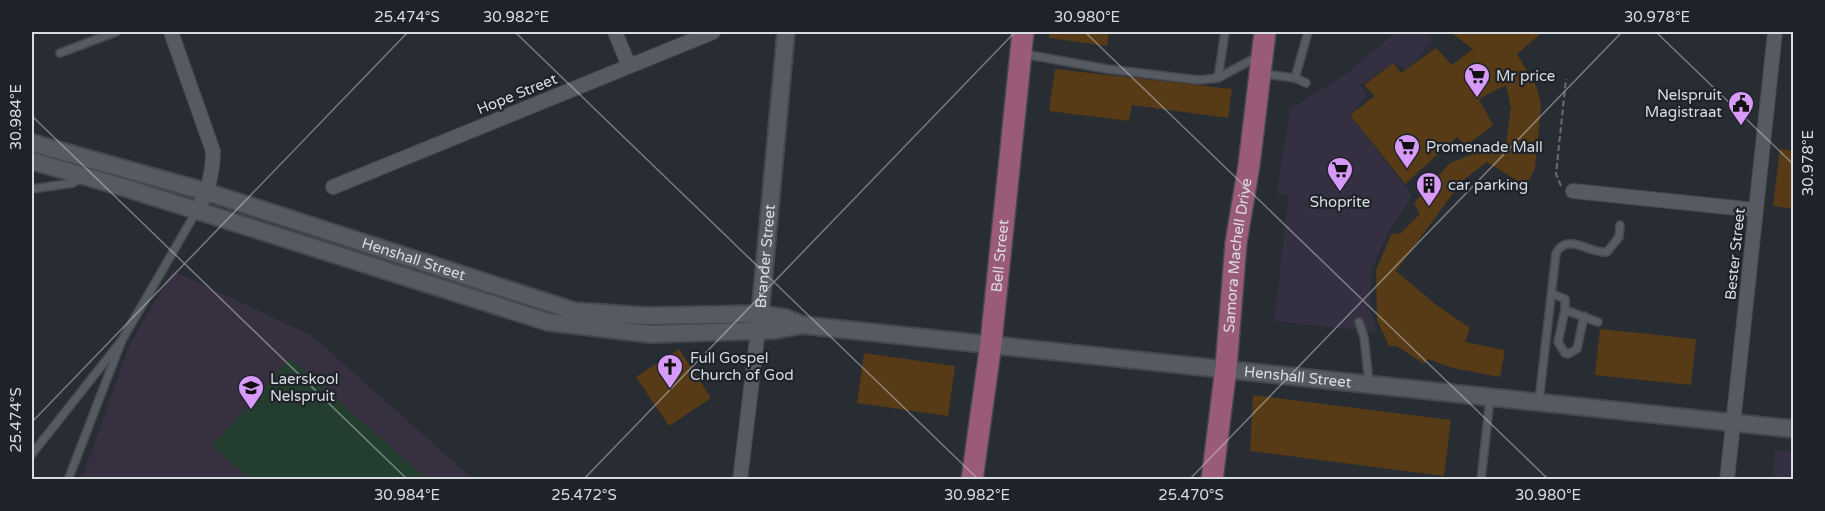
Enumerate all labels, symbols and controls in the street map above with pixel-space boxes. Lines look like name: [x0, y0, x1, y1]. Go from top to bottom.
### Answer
text: 25.474°S: [374, 8, 440, 26]
text: 30.982°E: [483, 8, 549, 26]
text: 30.980°E: [1054, 8, 1120, 26]
text: 30.978°E: [1624, 8, 1690, 26]
supermarket icon: Mr price: [1462, 61, 1492, 99]
place label: Mr price: [1496, 67, 1555, 85]
street label: Hope Street: [474, 70, 560, 118]
text: 30.984°E: [7, 84, 25, 150]
place label: Nelspruit Magistraat: [1645, 86, 1722, 121]
public building icon: Nelspruit Magistraat: [1726, 89, 1756, 127]
text: 30.978°E: [1799, 130, 1817, 196]
supermarket icon: Promenade Mall: [1392, 132, 1422, 170]
place label: Promenade Mall: [1426, 138, 1543, 156]
supermarket icon: Shoprite: [1325, 155, 1355, 193]
building icon: car parking: [1414, 170, 1444, 208]
place label: car parking: [1448, 176, 1528, 194]
street label: Samora Machell Drive: [1220, 177, 1256, 334]
place label: Shoprite: [1310, 193, 1370, 211]
street label: Brander Street: [752, 203, 779, 309]
street label: Bester Street: [1721, 207, 1749, 301]
street label: Bell Street: [987, 218, 1013, 293]
street label: Henshall Street: [360, 234, 468, 284]
place label: Full Gospel Church of God: [690, 349, 794, 384]
church icon: Full Gospel Church of God: [655, 352, 685, 390]
street label: Henshall Street: [1243, 362, 1353, 392]
place label: Laerskool Nelspruit: [270, 370, 339, 405]
school or university icon: Laerskool Nelspruit: [236, 373, 266, 411]
text: 25.474°S: [7, 387, 25, 453]
text: 30.984°E: [374, 486, 440, 504]
text: 25.472°S: [551, 486, 617, 504]
text: 30.982°E: [944, 486, 1010, 504]
text: 25.470°S: [1158, 486, 1224, 504]
text: 30.980°E: [1515, 486, 1581, 504]

